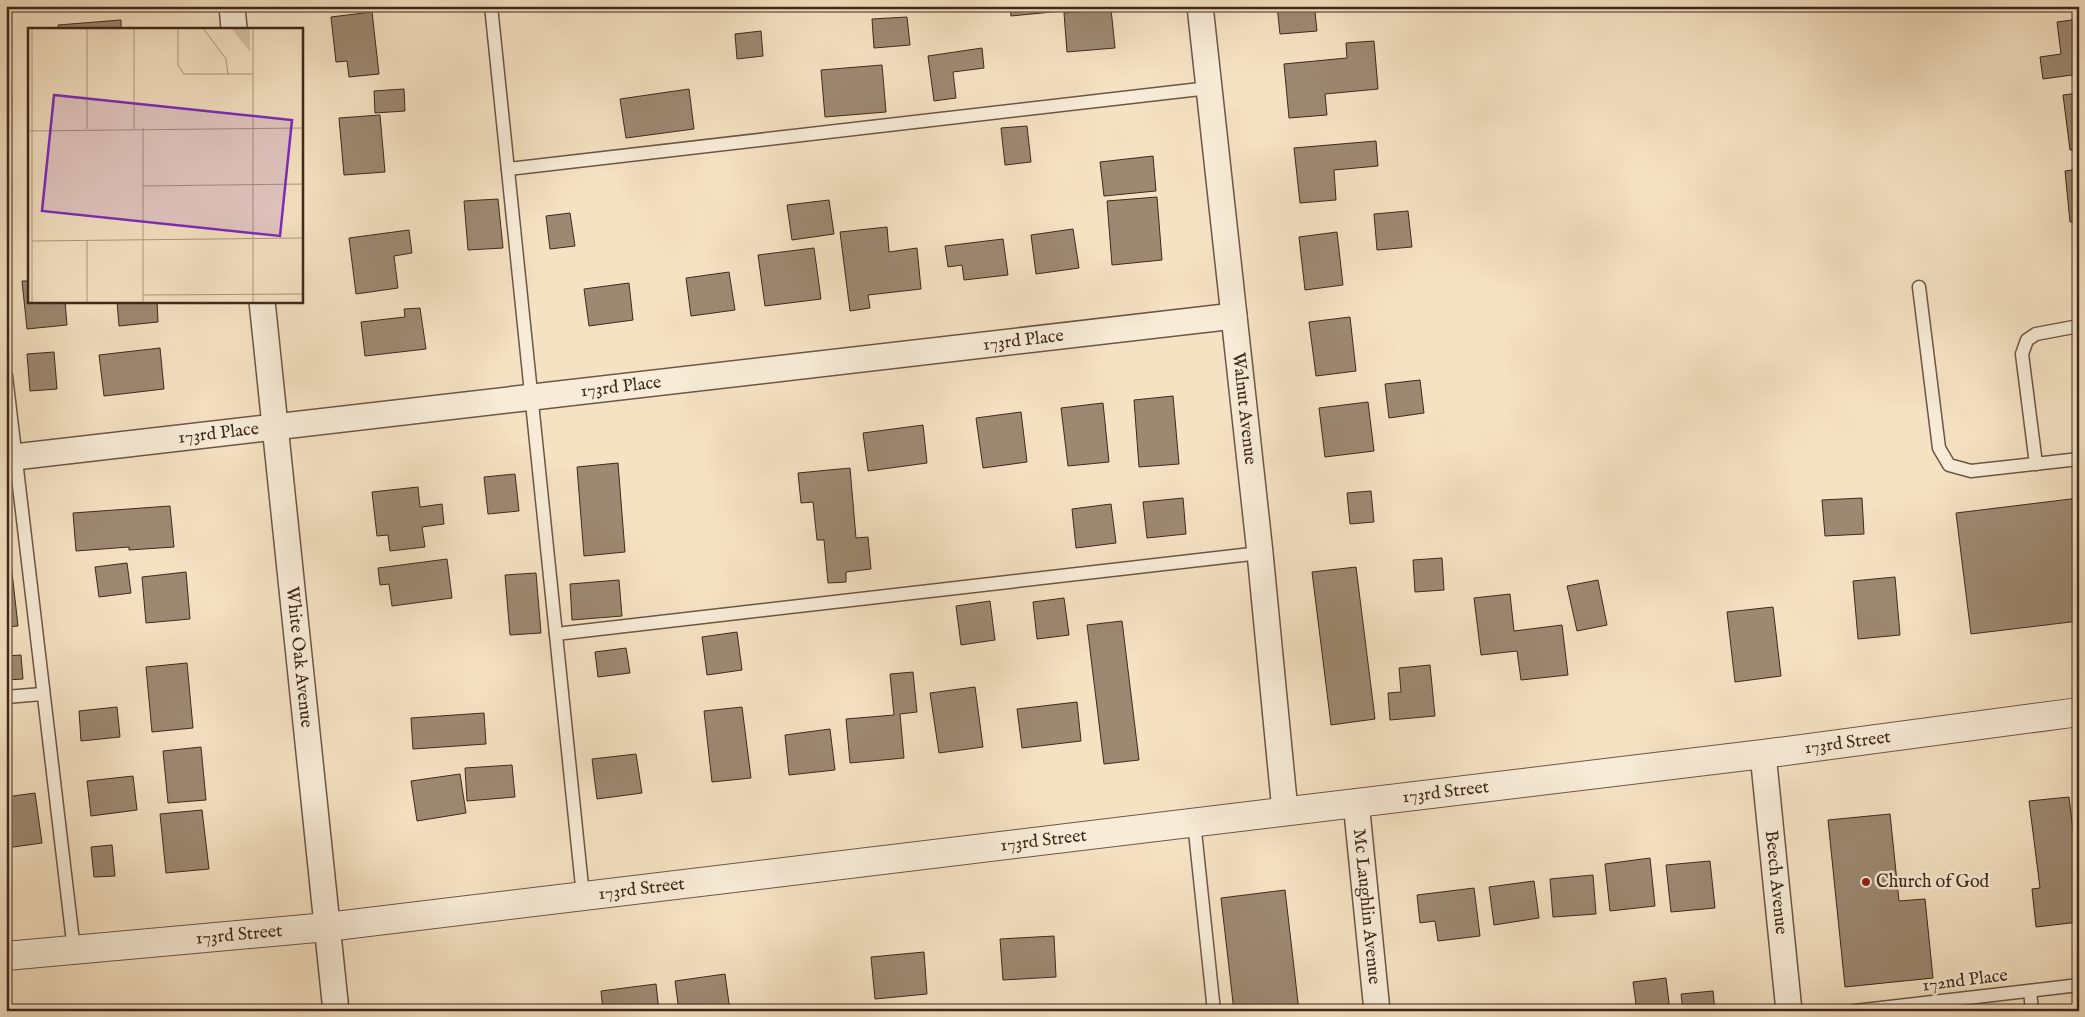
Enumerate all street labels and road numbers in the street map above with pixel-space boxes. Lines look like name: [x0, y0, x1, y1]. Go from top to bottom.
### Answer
street label: 173rd Place: [982, 324, 1065, 356]
street label: Walnut Avenue: [1227, 351, 1262, 466]
street label: 173rd Place: [579, 371, 663, 403]
street label: 173rd Place: [177, 417, 260, 450]
street label: White Oak Avenue: [280, 585, 318, 729]
street label: 173rd Street: [1803, 726, 1892, 760]
street label: 173rd Street: [1401, 776, 1490, 809]
street label: 173rd Street: [999, 824, 1088, 857]
street label: Mc Laughlin Avenue: [1347, 828, 1386, 985]
street label: Beech Avenue: [1759, 829, 1793, 936]
street label: 173rd Street: [597, 873, 686, 906]
street label: 173rd Street: [195, 920, 283, 950]
street label: 172nd Place: [1921, 964, 2009, 998]

